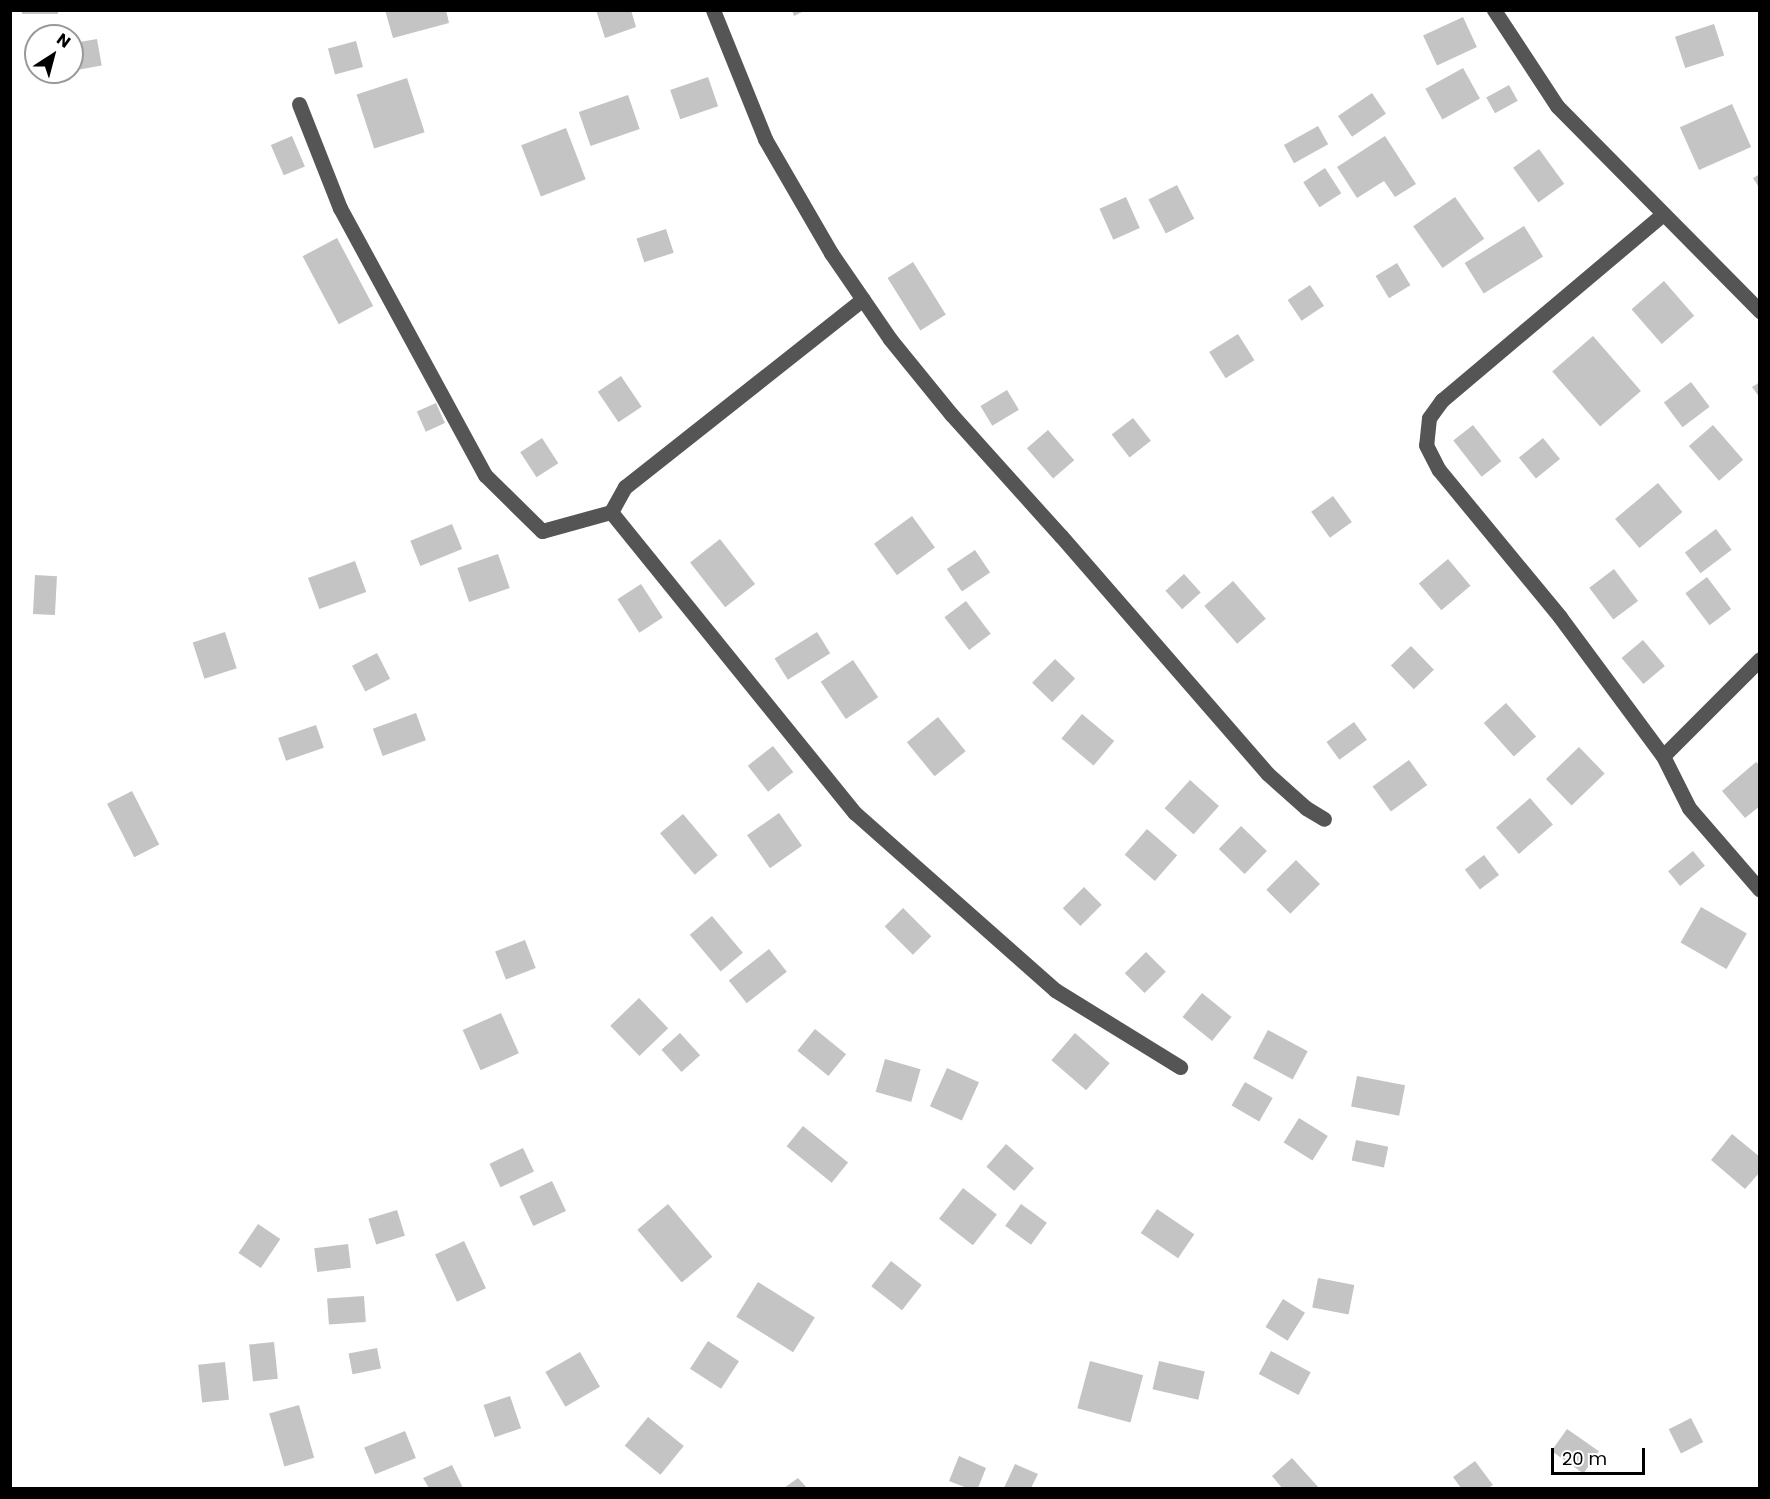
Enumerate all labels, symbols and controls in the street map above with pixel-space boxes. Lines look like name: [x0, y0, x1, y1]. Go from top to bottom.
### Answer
north arrow: [24, 24, 84, 84]
text: N: [52, 28, 75, 53]
scale bar: [1554, 1436, 1648, 1474]
text: 20 m: [1562, 1446, 1607, 1471]

